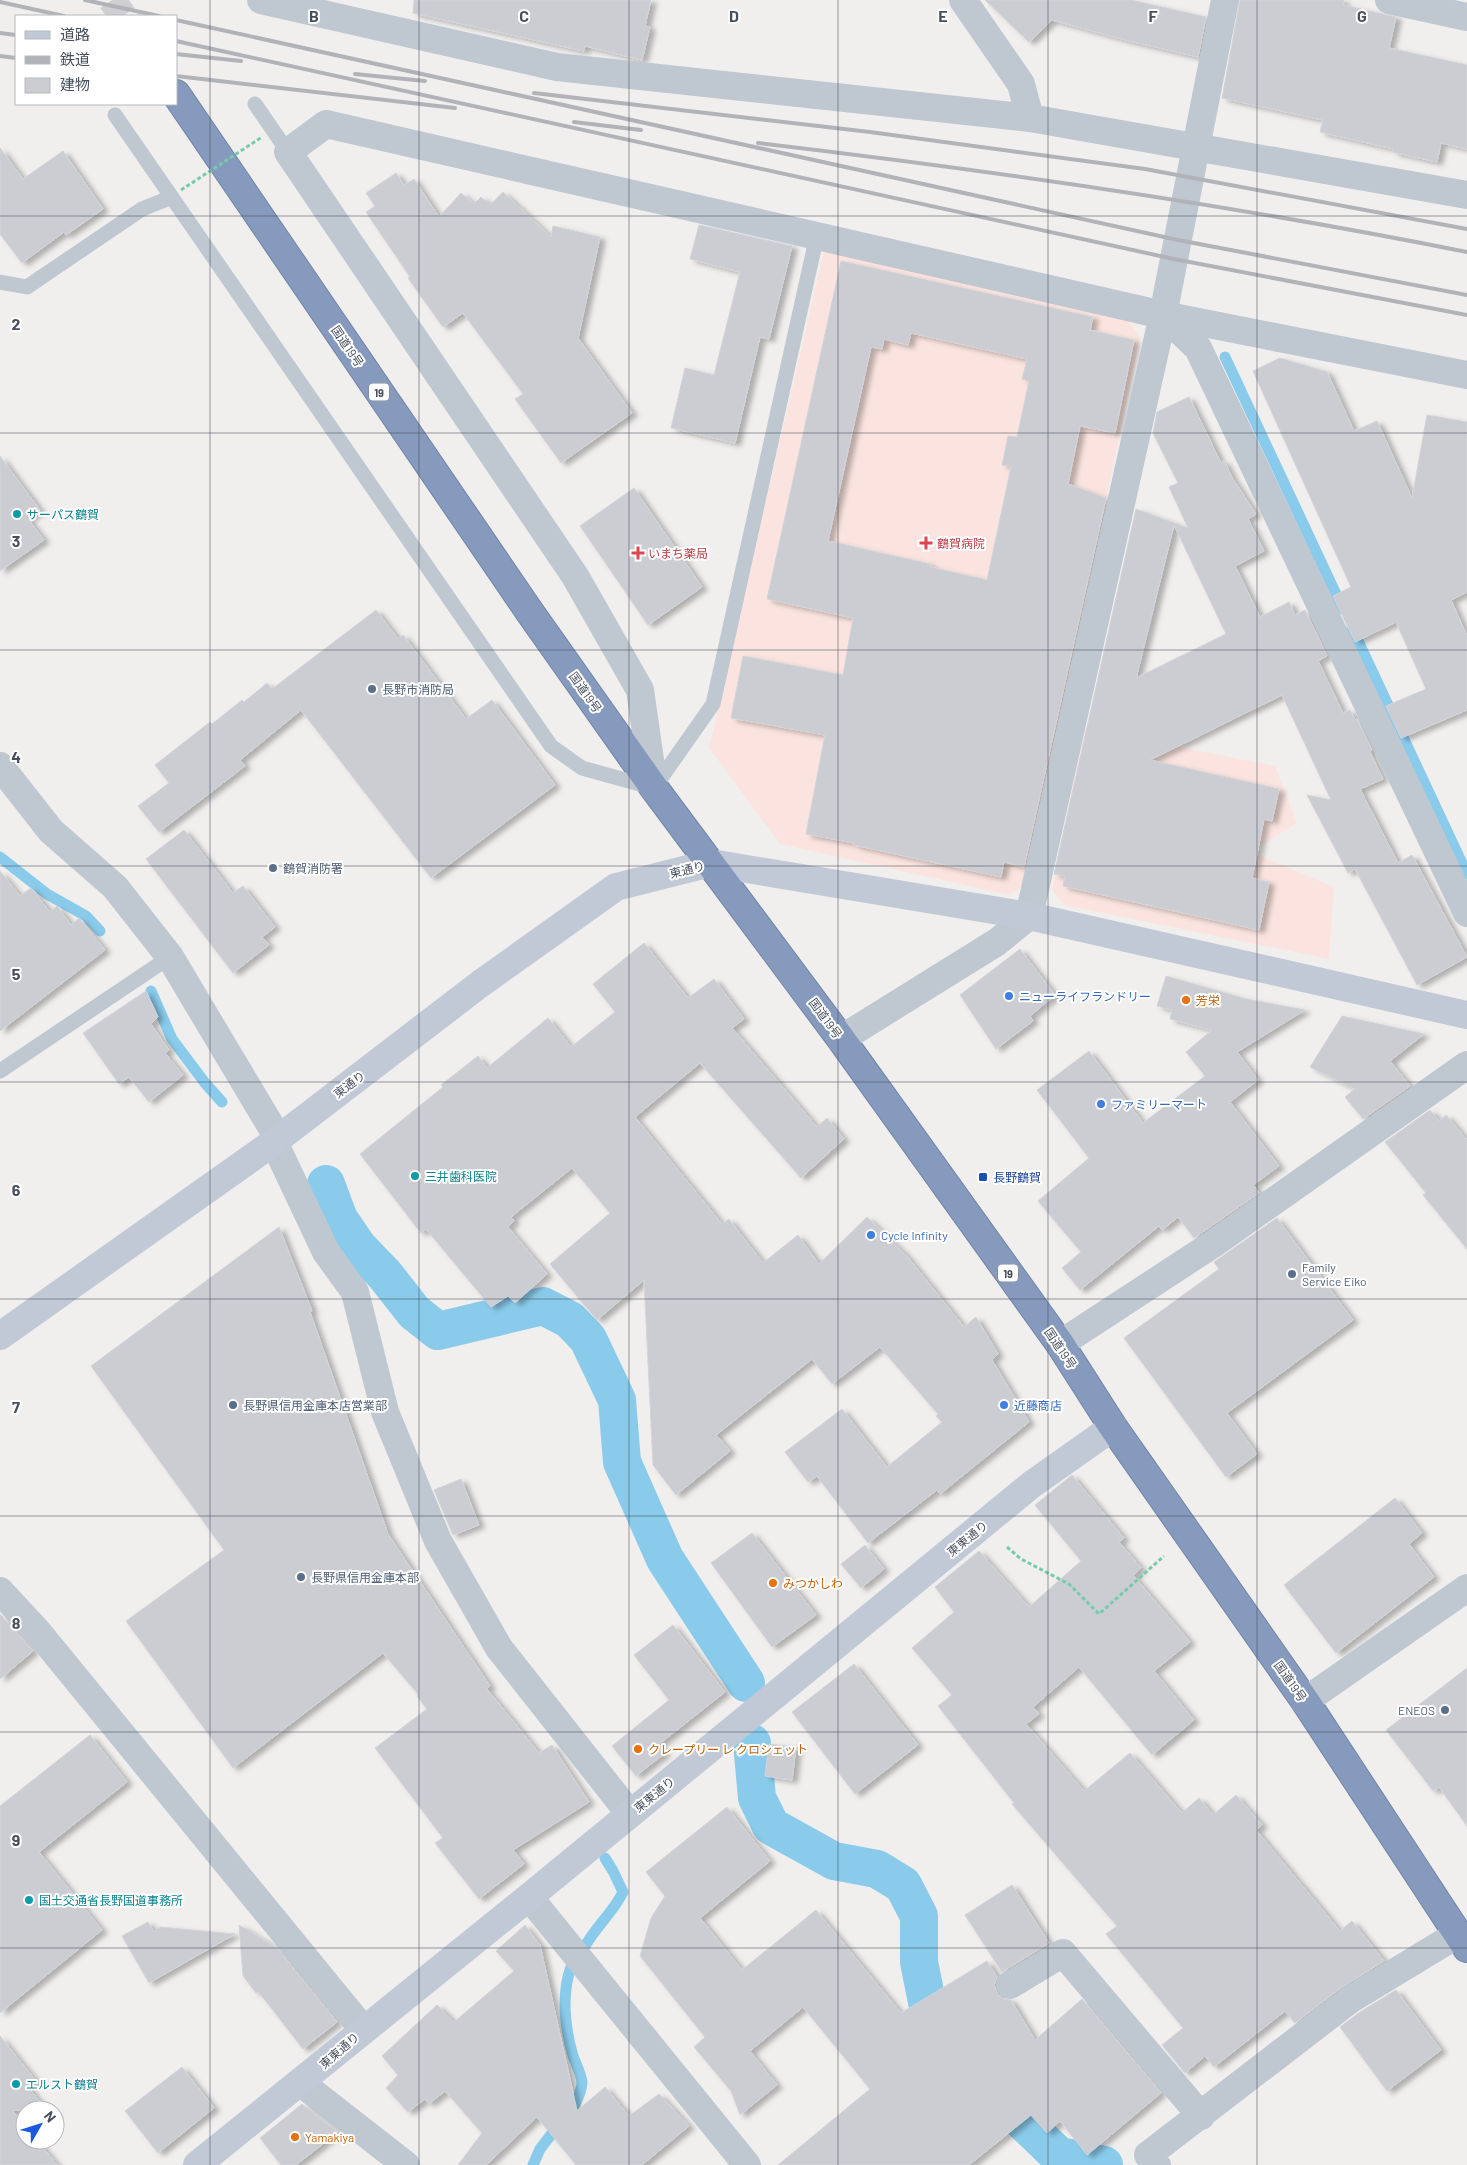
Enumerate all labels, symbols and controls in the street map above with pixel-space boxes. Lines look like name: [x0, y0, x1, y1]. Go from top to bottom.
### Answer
text: B: [309, 6, 319, 25]
text: C: [519, 6, 529, 25]
text: D: [729, 6, 739, 25]
text: E: [938, 6, 948, 25]
text: F: [1149, 6, 1158, 25]
text: G: [1357, 6, 1367, 25]
legend: [15, 15, 178, 105]
text: 道路: [60, 25, 90, 43]
text: 鉄道: [60, 50, 90, 68]
text: 建物: [60, 75, 90, 93]
text: 2: [12, 314, 21, 333]
street label: 国道19号: [329, 323, 367, 369]
road number: 19: [369, 384, 389, 401]
place label: サーパス鶴賀: [27, 507, 99, 521]
marker: サーパス鶴賀: [11, 508, 23, 520]
text: 3: [12, 531, 20, 550]
marker: 鶴賀病院: [919, 536, 933, 550]
place label: 鶴賀病院: [937, 536, 985, 550]
place label: いまち薬局: [648, 546, 708, 560]
marker: いまち薬局: [632, 547, 644, 559]
street label: 国道19号: [567, 669, 605, 715]
place label: 長野市消防局: [382, 682, 454, 696]
marker: 長野市消防局: [366, 683, 378, 695]
text: 4: [11, 747, 21, 766]
street label: 東通り: [668, 858, 706, 880]
place label: 鶴賀消防署: [283, 861, 343, 875]
marker: 鶴賀消防署: [267, 862, 279, 874]
text: 5: [12, 964, 21, 983]
place label: ニューライフランドリー: [1019, 989, 1151, 1003]
marker: ニューライフランドリー: [1003, 990, 1015, 1002]
place label: 芳栄: [1196, 993, 1220, 1007]
marker: 芳栄: [1180, 994, 1192, 1006]
street label: 国道19号: [807, 995, 845, 1041]
street label: 東通り: [330, 1068, 368, 1100]
place label: ファミリーマート: [1111, 1097, 1207, 1111]
marker: ファミリーマート: [1095, 1098, 1107, 1110]
place label: 三井歯科医院: [425, 1169, 497, 1183]
marker: 三井歯科医院: [409, 1170, 421, 1182]
place label: 長野鶴賀: [993, 1170, 1041, 1184]
marker: 長野鶴賀: [977, 1171, 989, 1183]
text: 6: [12, 1180, 21, 1199]
place label: Cycle Infinity: [881, 1228, 948, 1242]
marker: Cycle Infinity: [865, 1229, 877, 1241]
place label: Family Service Eiko: [1302, 1260, 1367, 1288]
road number: 19: [998, 1264, 1018, 1282]
marker: Family Service Eiko: [1286, 1268, 1298, 1280]
street label: 国道19号: [1042, 1325, 1080, 1371]
text: 7: [12, 1397, 20, 1416]
place label: 長野県信用金庫本店営業部: [243, 1398, 387, 1412]
place label: 近藤商店: [1014, 1398, 1062, 1412]
marker: 長野県信用金庫本店営業部: [227, 1399, 239, 1411]
marker: 近藤商店: [998, 1399, 1010, 1411]
street label: 東東通り: [944, 1517, 990, 1559]
place label: 長野県信用金庫本部: [311, 1570, 419, 1584]
marker: 長野県信用金庫本部: [295, 1571, 307, 1583]
place label: みつかしわ: [783, 1576, 843, 1590]
marker: みつかしわ: [767, 1577, 779, 1589]
text: 8: [12, 1613, 21, 1632]
street label: 国道19号: [1272, 1658, 1310, 1704]
place label: ENEOS: [1398, 1703, 1435, 1717]
marker: ENEOS: [1439, 1704, 1451, 1716]
place label: クレープリー レ クロシェット: [648, 1742, 808, 1756]
marker: クレープリー レ クロシェット: [632, 1743, 644, 1755]
street label: 東東通り: [631, 1773, 677, 1815]
text: 9: [12, 1830, 20, 1849]
place label: 国土交通省長野国道事務所: [39, 1893, 183, 1907]
marker: 国土交通省長野国道事務所: [23, 1894, 35, 1906]
street label: 東東通り: [316, 2029, 362, 2071]
place label: エルスト鶴賀: [26, 2077, 98, 2091]
marker: エルスト鶴賀: [10, 2078, 22, 2090]
north arrow: [15, 2100, 65, 2150]
text: N: [41, 2108, 60, 2125]
place label: Yamakiya: [305, 2130, 354, 2144]
marker: Yamakiya: [289, 2131, 301, 2143]

